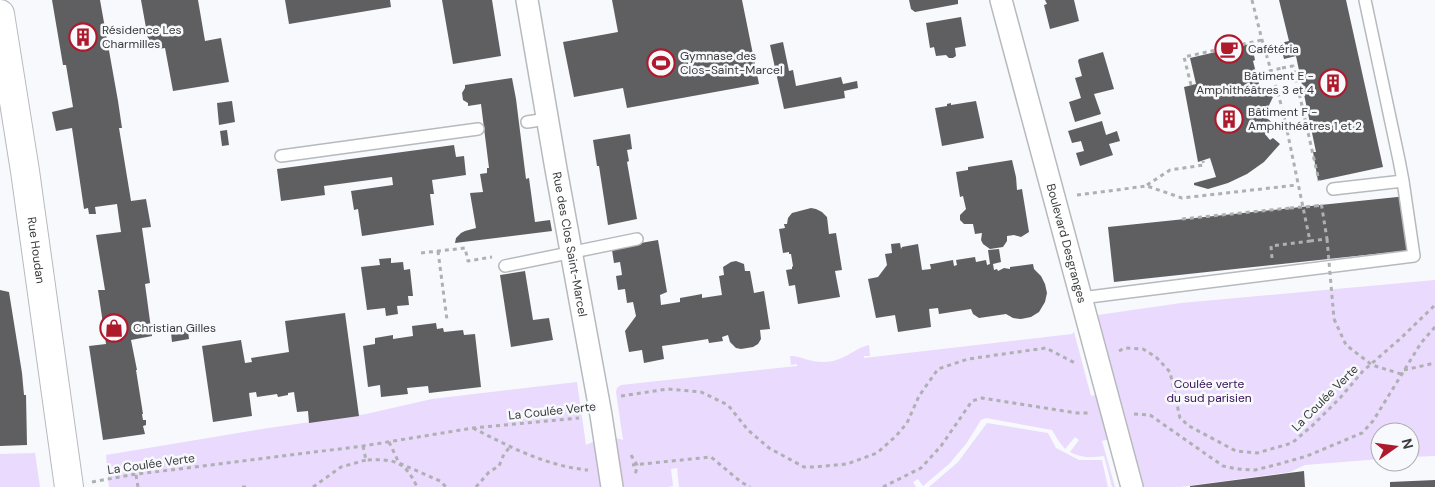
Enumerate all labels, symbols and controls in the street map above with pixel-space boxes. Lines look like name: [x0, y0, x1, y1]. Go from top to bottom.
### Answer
building icon: Résidence Les Charmilles: [68, 22, 98, 52]
place label: Résidence Les Charmilles: [102, 22, 182, 52]
cafe icon: Cafétéria: [1214, 34, 1244, 64]
place label: Cafétéria: [1248, 41, 1299, 57]
sports icon: Gymnase des Clos-Saint-Marcel: [646, 48, 676, 78]
place label: Gymnase des Clos-Saint-Marcel: [680, 48, 783, 78]
place label: Bâtiment E - Amphithéâtres 3 et 4: [1196, 68, 1314, 98]
building icon: Bâtiment E - Amphithéâtres 3 et 4: [1318, 68, 1348, 98]
building icon: Bâtiment F - Amphithéâtres 1 et 2: [1214, 104, 1244, 134]
place label: Bâtiment F - Amphithéâtres 1 et 2: [1248, 104, 1362, 134]
street label: Rue des Clos Saint-Marcel: [549, 171, 591, 318]
street label: Boulevard Desgranges: [1043, 182, 1090, 305]
street label: Rue Houdan: [23, 216, 49, 285]
shop icon: Christian Gilles: [99, 313, 129, 343]
place label: Christian Gilles: [133, 320, 216, 336]
street label: La Coulée Verte: [1288, 361, 1362, 435]
park label: Coulée verte du sud parisien: [1166, 376, 1252, 406]
street label: La Coulée Verte: [507, 398, 597, 424]
north arrow: [1370, 422, 1420, 472]
text: N: [1398, 437, 1418, 451]
street label: La Coulée Verte: [106, 450, 196, 478]

